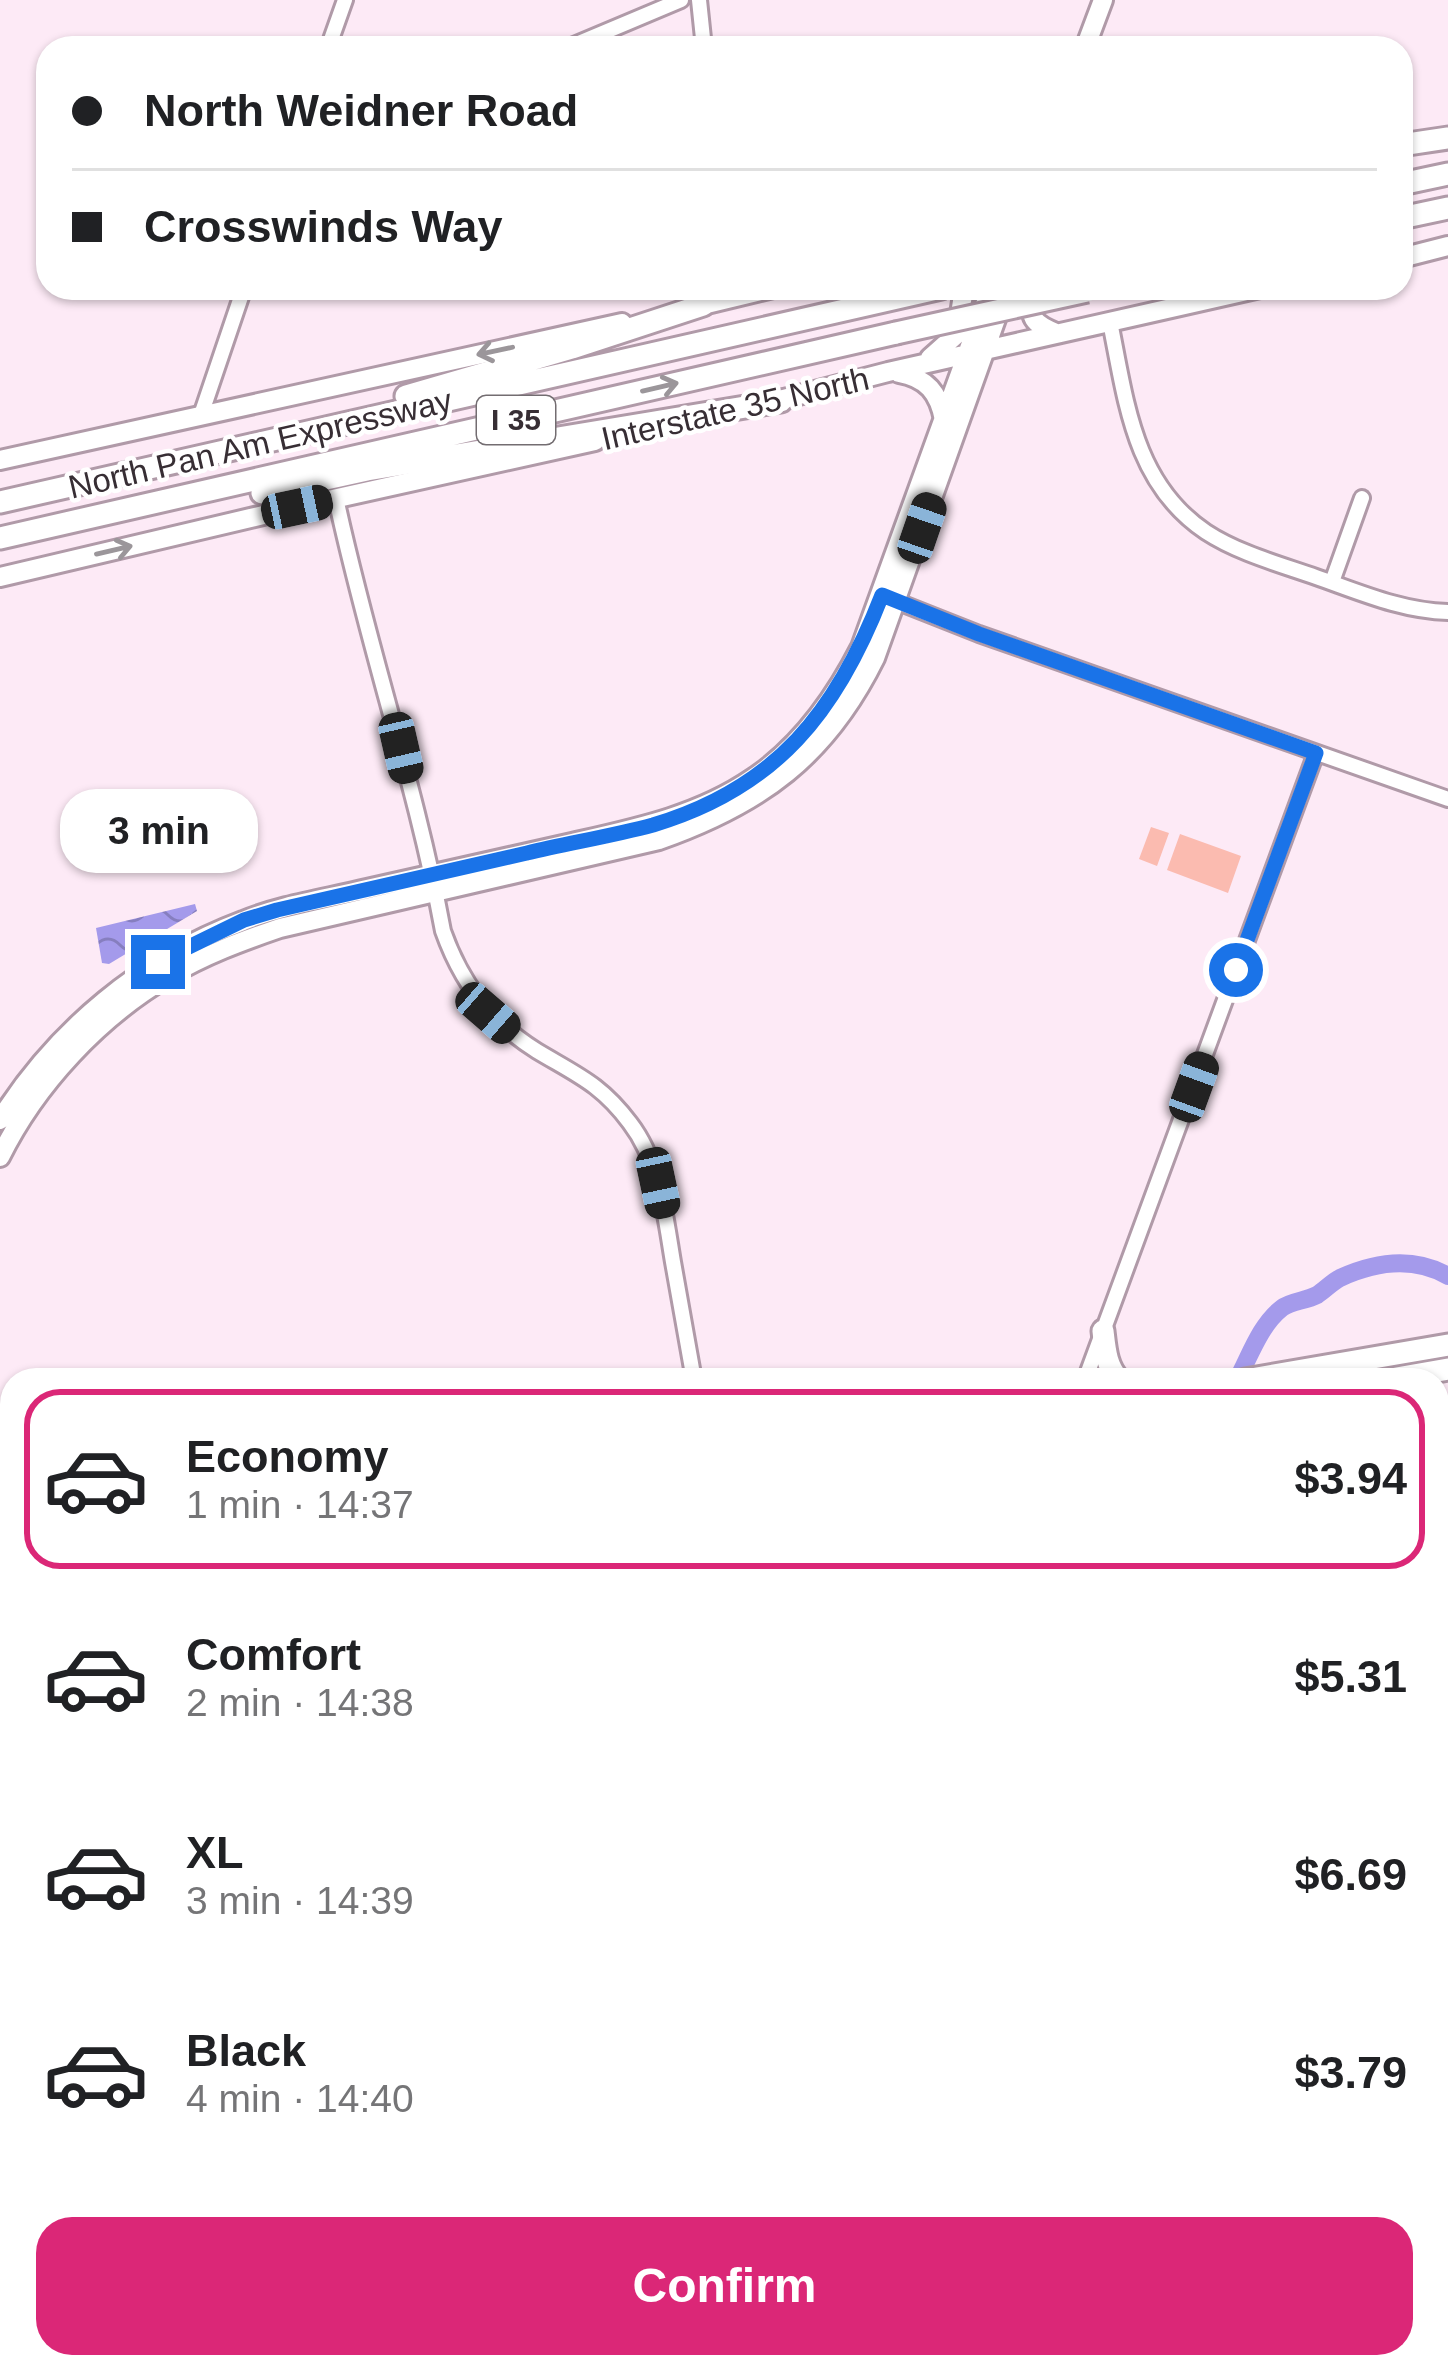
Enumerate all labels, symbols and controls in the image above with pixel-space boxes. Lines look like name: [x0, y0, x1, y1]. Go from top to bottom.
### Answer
text: North Weidner Road: [144, 85, 578, 136]
text: Crosswinds Way: [144, 201, 502, 252]
one-way arrow: [477, 340, 515, 363]
street label: Interstate 35 North: [598, 360, 872, 457]
one-way arrow: [641, 375, 679, 397]
street label: North Pan Am Expressway: [65, 381, 456, 506]
road number: I 35: [477, 396, 555, 444]
car: [258, 482, 336, 532]
car: [893, 488, 951, 568]
one-way arrow: [94, 538, 132, 560]
car: [375, 709, 427, 787]
callout: 3 min: [59, 788, 257, 872]
text: 3 min: [108, 809, 210, 852]
route end: [131, 935, 185, 989]
route start: [1209, 943, 1263, 997]
car: [449, 976, 527, 1050]
car: [1165, 1047, 1223, 1127]
car: [633, 1144, 683, 1222]
icon: car: [42, 1425, 150, 1533]
text: Economy: [186, 1431, 389, 1482]
text: $3.94: [1294, 1453, 1407, 1504]
text: 1 min · 14:37: [186, 1483, 414, 1526]
icon: car: [42, 1623, 150, 1731]
text: Comfort: [186, 1629, 361, 1680]
text: $5.31: [1294, 1651, 1407, 1702]
text: 2 min · 14:38: [186, 1681, 414, 1724]
icon: car: [42, 1821, 150, 1929]
text: XL: [186, 1827, 244, 1878]
text: $6.69: [1294, 1849, 1407, 1900]
text: 3 min · 14:39: [186, 1879, 414, 1922]
icon: car: [42, 2019, 150, 2127]
text: Black: [186, 2025, 306, 2076]
text: $3.79: [1294, 2047, 1407, 2098]
text: 4 min · 14:40: [186, 2077, 414, 2120]
button: Confirm: [36, 2217, 1413, 2355]

